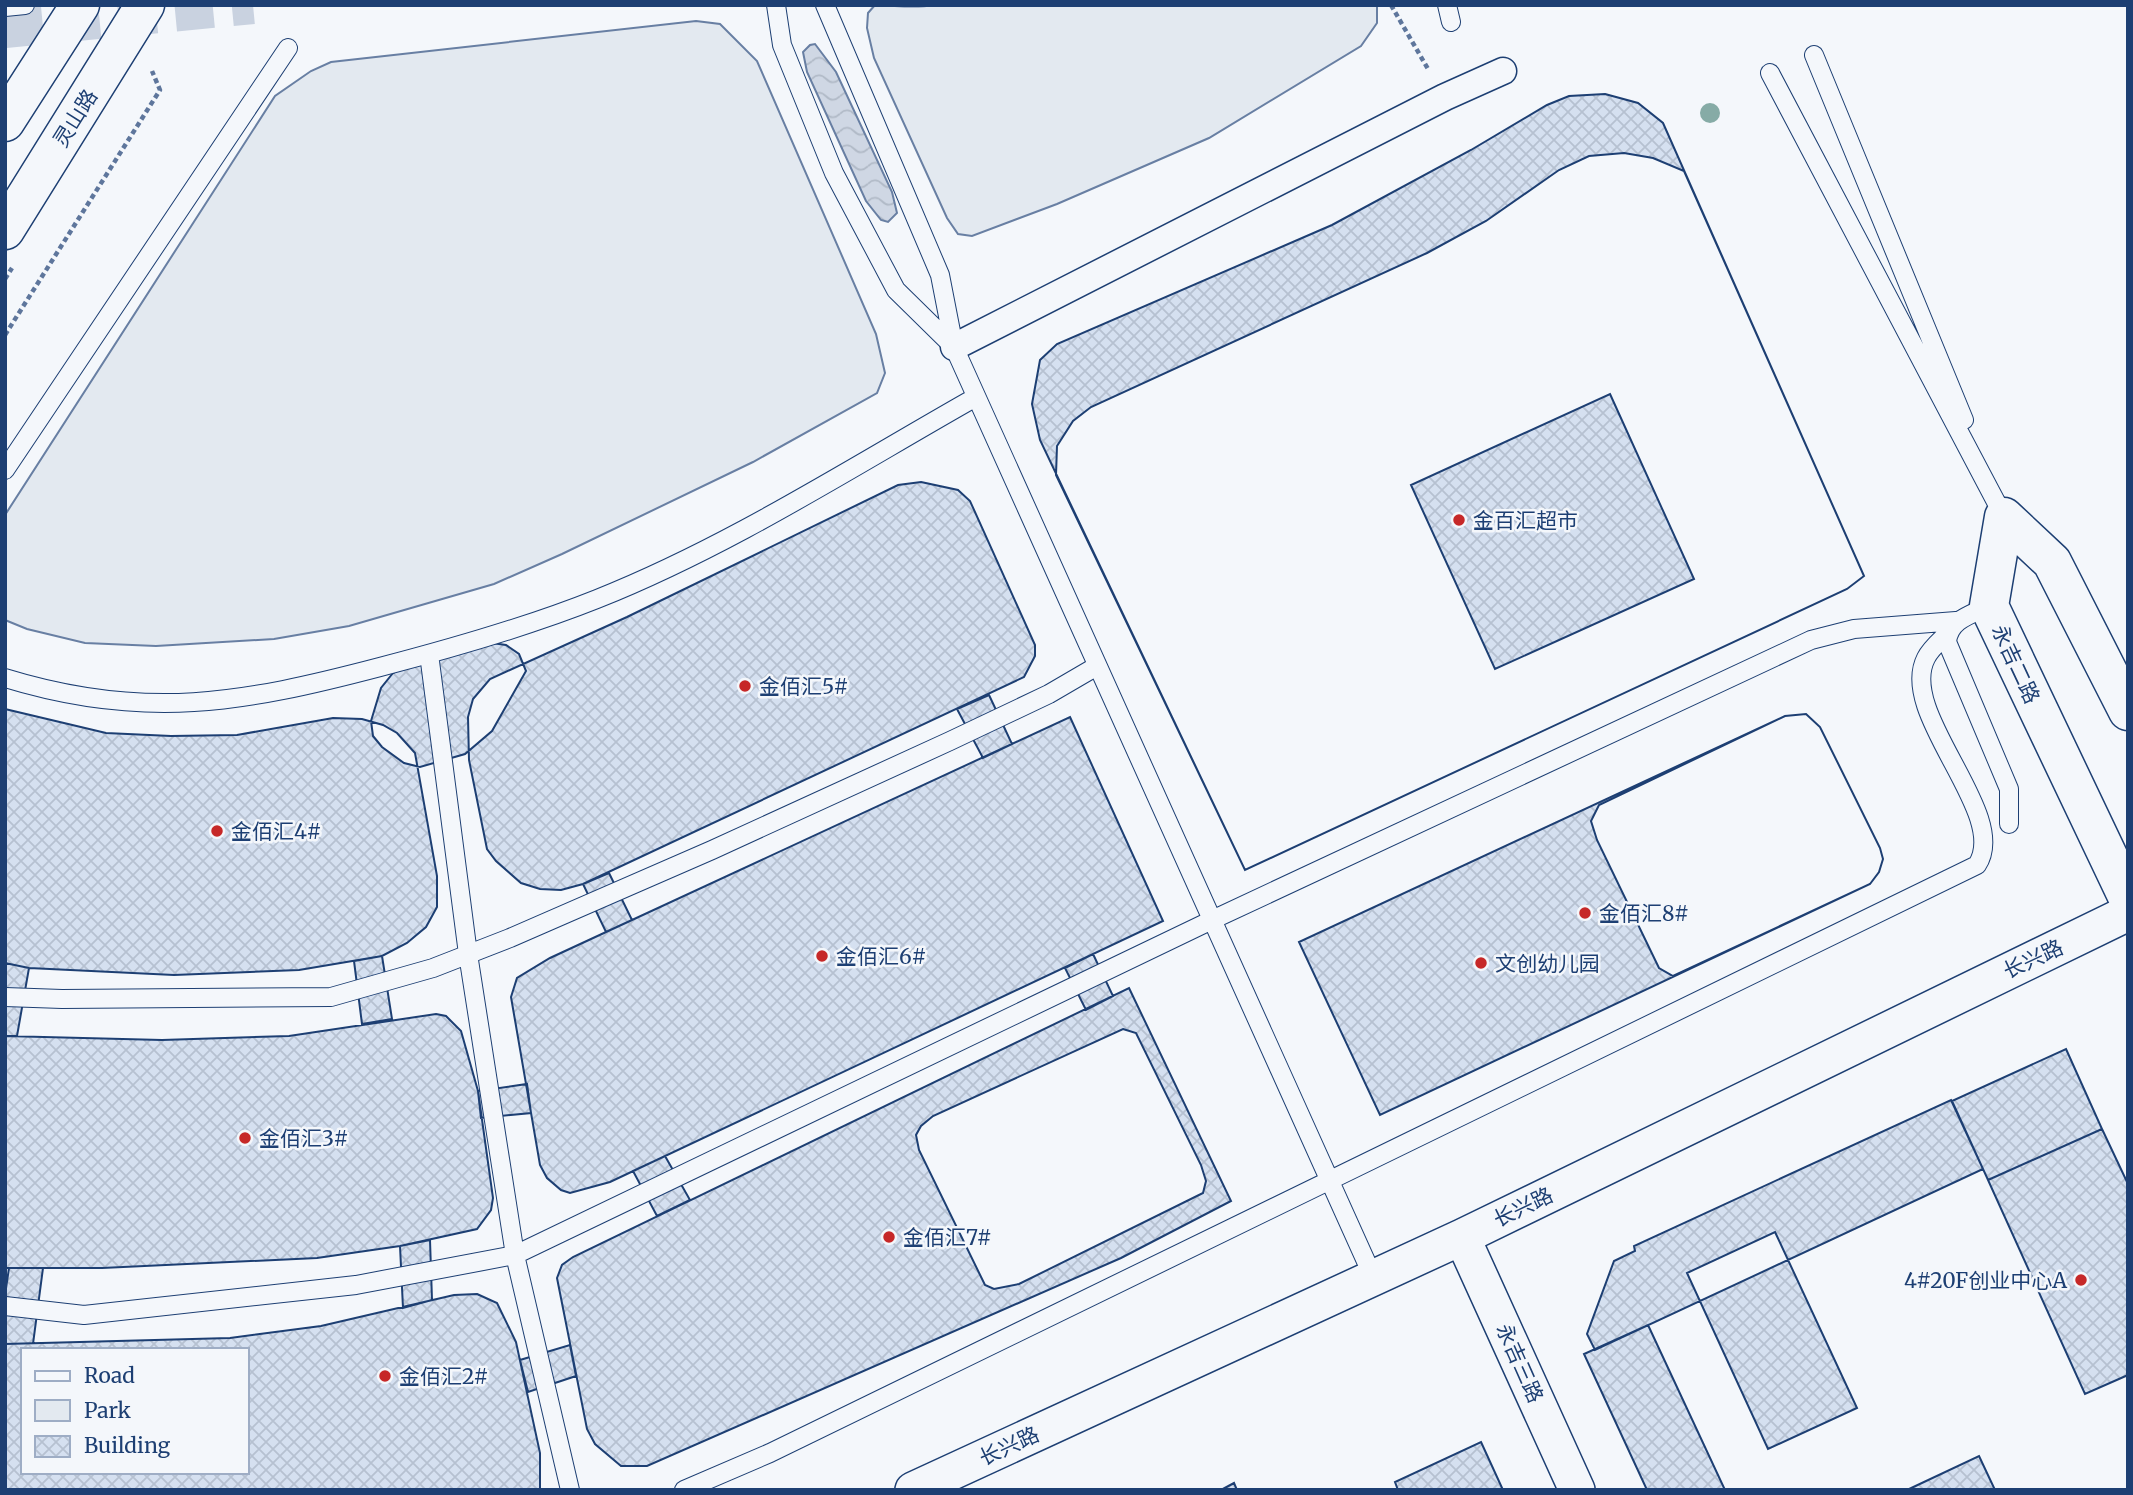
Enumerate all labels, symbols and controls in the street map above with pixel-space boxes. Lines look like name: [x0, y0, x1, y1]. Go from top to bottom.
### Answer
street label: 灵山路: [47, 84, 103, 152]
place label: 金百汇超市: [1473, 507, 1578, 534]
marker: 金百汇超市: [1451, 512, 1467, 528]
street label: 永吉二路: [1986, 620, 2046, 708]
place label: 金佰汇5#: [759, 673, 849, 700]
marker: 金佰汇5#: [737, 678, 753, 694]
place label: 金佰汇4#: [231, 818, 321, 845]
marker: 金佰汇4#: [209, 823, 225, 839]
place label: 金佰汇8#: [1599, 900, 1689, 927]
marker: 金佰汇8#: [1577, 905, 1593, 921]
street label: 长兴路: [1999, 933, 2067, 985]
place label: 金佰汇6#: [836, 943, 926, 970]
marker: 金佰汇6#: [814, 948, 830, 964]
place label: 文创幼儿园: [1495, 950, 1600, 977]
marker: 文创幼儿园: [1473, 955, 1489, 971]
place label: 金佰汇3#: [259, 1125, 348, 1152]
marker: 金佰汇3#: [237, 1130, 253, 1146]
street label: 长兴路: [1489, 1181, 1557, 1233]
place label: 金佰汇7#: [903, 1224, 992, 1251]
marker: 金佰汇7#: [881, 1229, 897, 1245]
place label: 4#20F创业中心A: [1904, 1267, 2067, 1294]
marker: 4#20F创业中心A: [2073, 1272, 2089, 1288]
street label: 永吉三路: [1491, 1319, 1549, 1407]
legend: [21, 1348, 248, 1474]
text: Road: [84, 1362, 135, 1389]
place label: 金佰汇2#: [399, 1363, 489, 1390]
marker: 金佰汇2#: [377, 1368, 393, 1384]
text: Park: [84, 1397, 131, 1424]
street label: 长兴路: [975, 1420, 1043, 1472]
text: Building: [84, 1432, 171, 1459]

